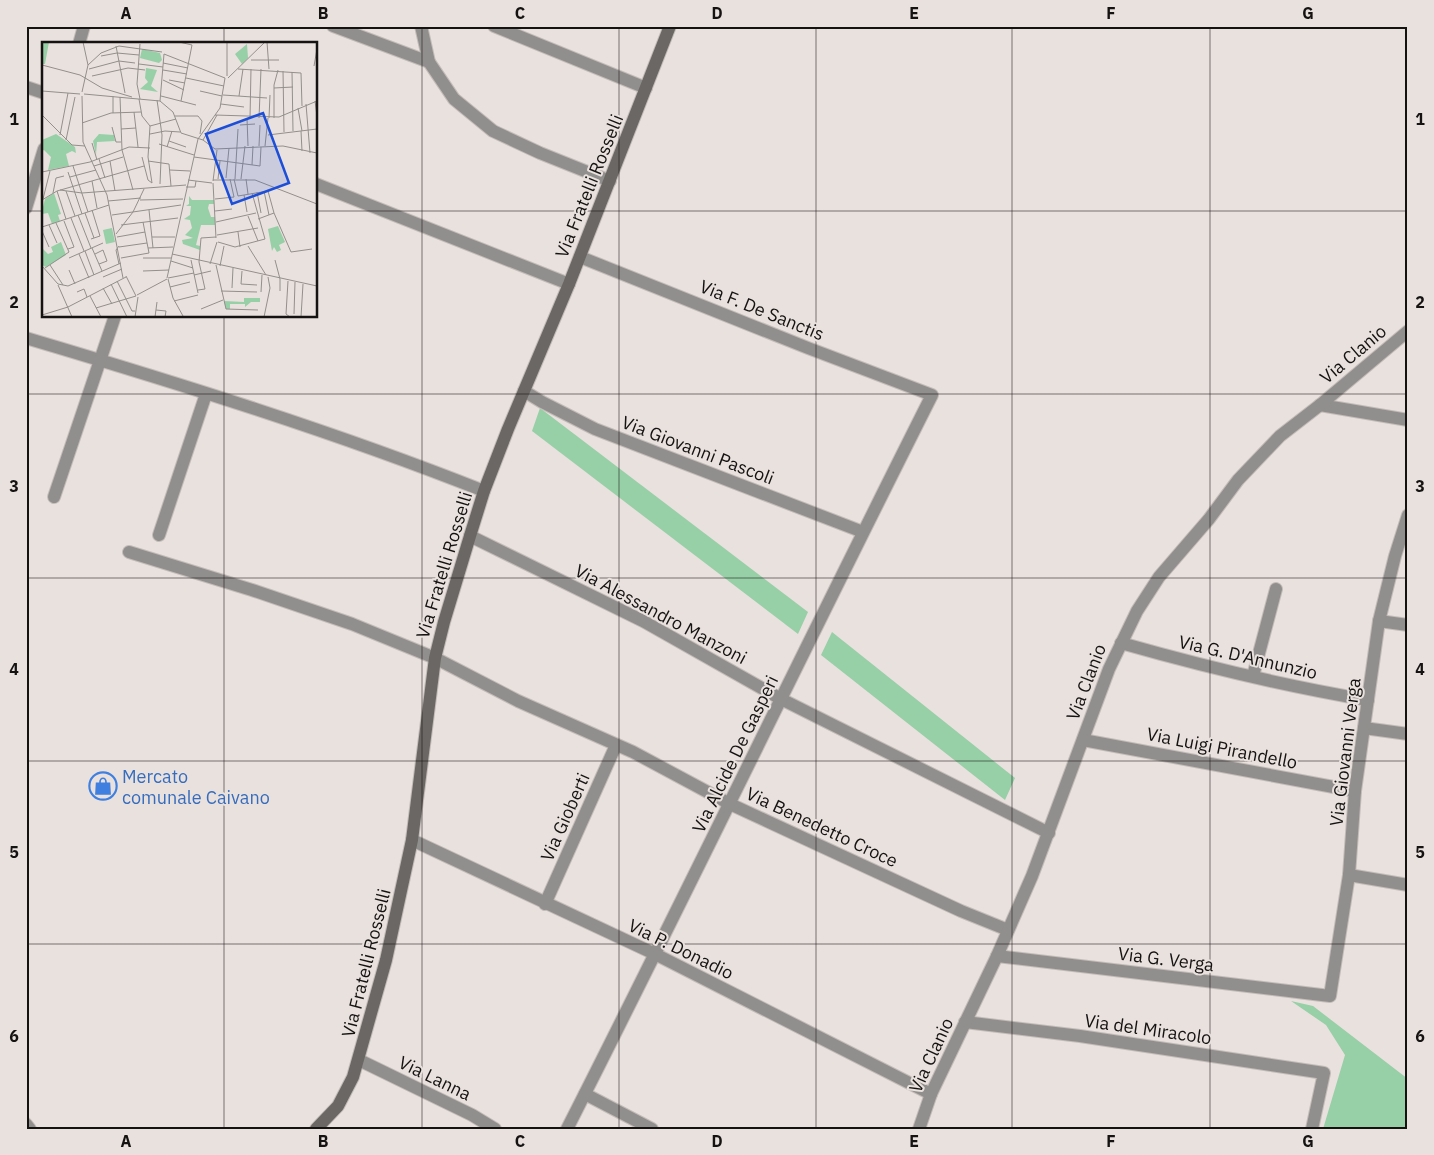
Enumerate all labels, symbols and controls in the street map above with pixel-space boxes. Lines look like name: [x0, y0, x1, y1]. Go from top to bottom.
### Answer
text: A: [121, 3, 132, 23]
text: B: [318, 3, 329, 23]
text: C: [515, 3, 525, 23]
text: D: [711, 3, 723, 23]
text: E: [909, 3, 919, 23]
text: F: [1106, 3, 1116, 23]
text: G: [1302, 3, 1314, 23]
inset map: [42, 42, 318, 318]
text: 1: [9, 109, 19, 129]
text: 1: [1415, 109, 1425, 129]
street label: Via Fratelli Rosselli: [550, 111, 628, 261]
street label: Via F. De Sanctis: [696, 275, 828, 345]
text: 2: [9, 292, 19, 312]
text: 2: [1415, 292, 1425, 312]
street label: Via Clanio: [1315, 320, 1391, 388]
street label: Via Giovanni Pascoli: [619, 410, 777, 490]
text: 3: [9, 476, 19, 496]
text: 3: [1415, 476, 1425, 496]
street label: Via Fratelli Rosselli: [411, 489, 477, 641]
street label: Via Alessandro Manzoni: [571, 559, 751, 669]
street label: Via G. D'Annunzio: [1176, 630, 1320, 684]
street label: Via Clanio: [1061, 641, 1111, 723]
text: 4: [9, 659, 19, 679]
text: 4: [1415, 659, 1425, 679]
street label: Via Alcide De Gasperi: [687, 671, 783, 837]
street label: Via Giovanni Verga: [1324, 676, 1366, 828]
street label: Via Luigi Pirandello: [1145, 722, 1299, 774]
place label: Mercato comunale Caivano: [122, 765, 270, 809]
street label: Via Gioberti: [535, 769, 595, 865]
shop icon: Mercato comunale Caivano: [88, 771, 118, 801]
street label: Via Benedetto Croce: [742, 782, 902, 872]
text: 5: [9, 842, 19, 862]
text: 5: [1415, 842, 1425, 862]
street label: Via Fratelli Rosselli: [336, 886, 396, 1040]
street label: Via P. Donadio: [624, 914, 738, 984]
street label: Via G. Verga: [1117, 942, 1216, 976]
street label: Via del Miracolo: [1083, 1009, 1213, 1049]
street label: Via Clanio: [904, 1014, 958, 1096]
text: 6: [9, 1026, 19, 1046]
text: 6: [1415, 1026, 1425, 1046]
street label: Via Lanna: [395, 1051, 475, 1106]
text: A: [121, 1131, 132, 1151]
text: B: [318, 1131, 329, 1151]
text: C: [515, 1131, 525, 1151]
text: D: [711, 1131, 723, 1151]
text: E: [909, 1131, 919, 1151]
text: F: [1106, 1131, 1116, 1151]
text: G: [1302, 1131, 1314, 1151]

